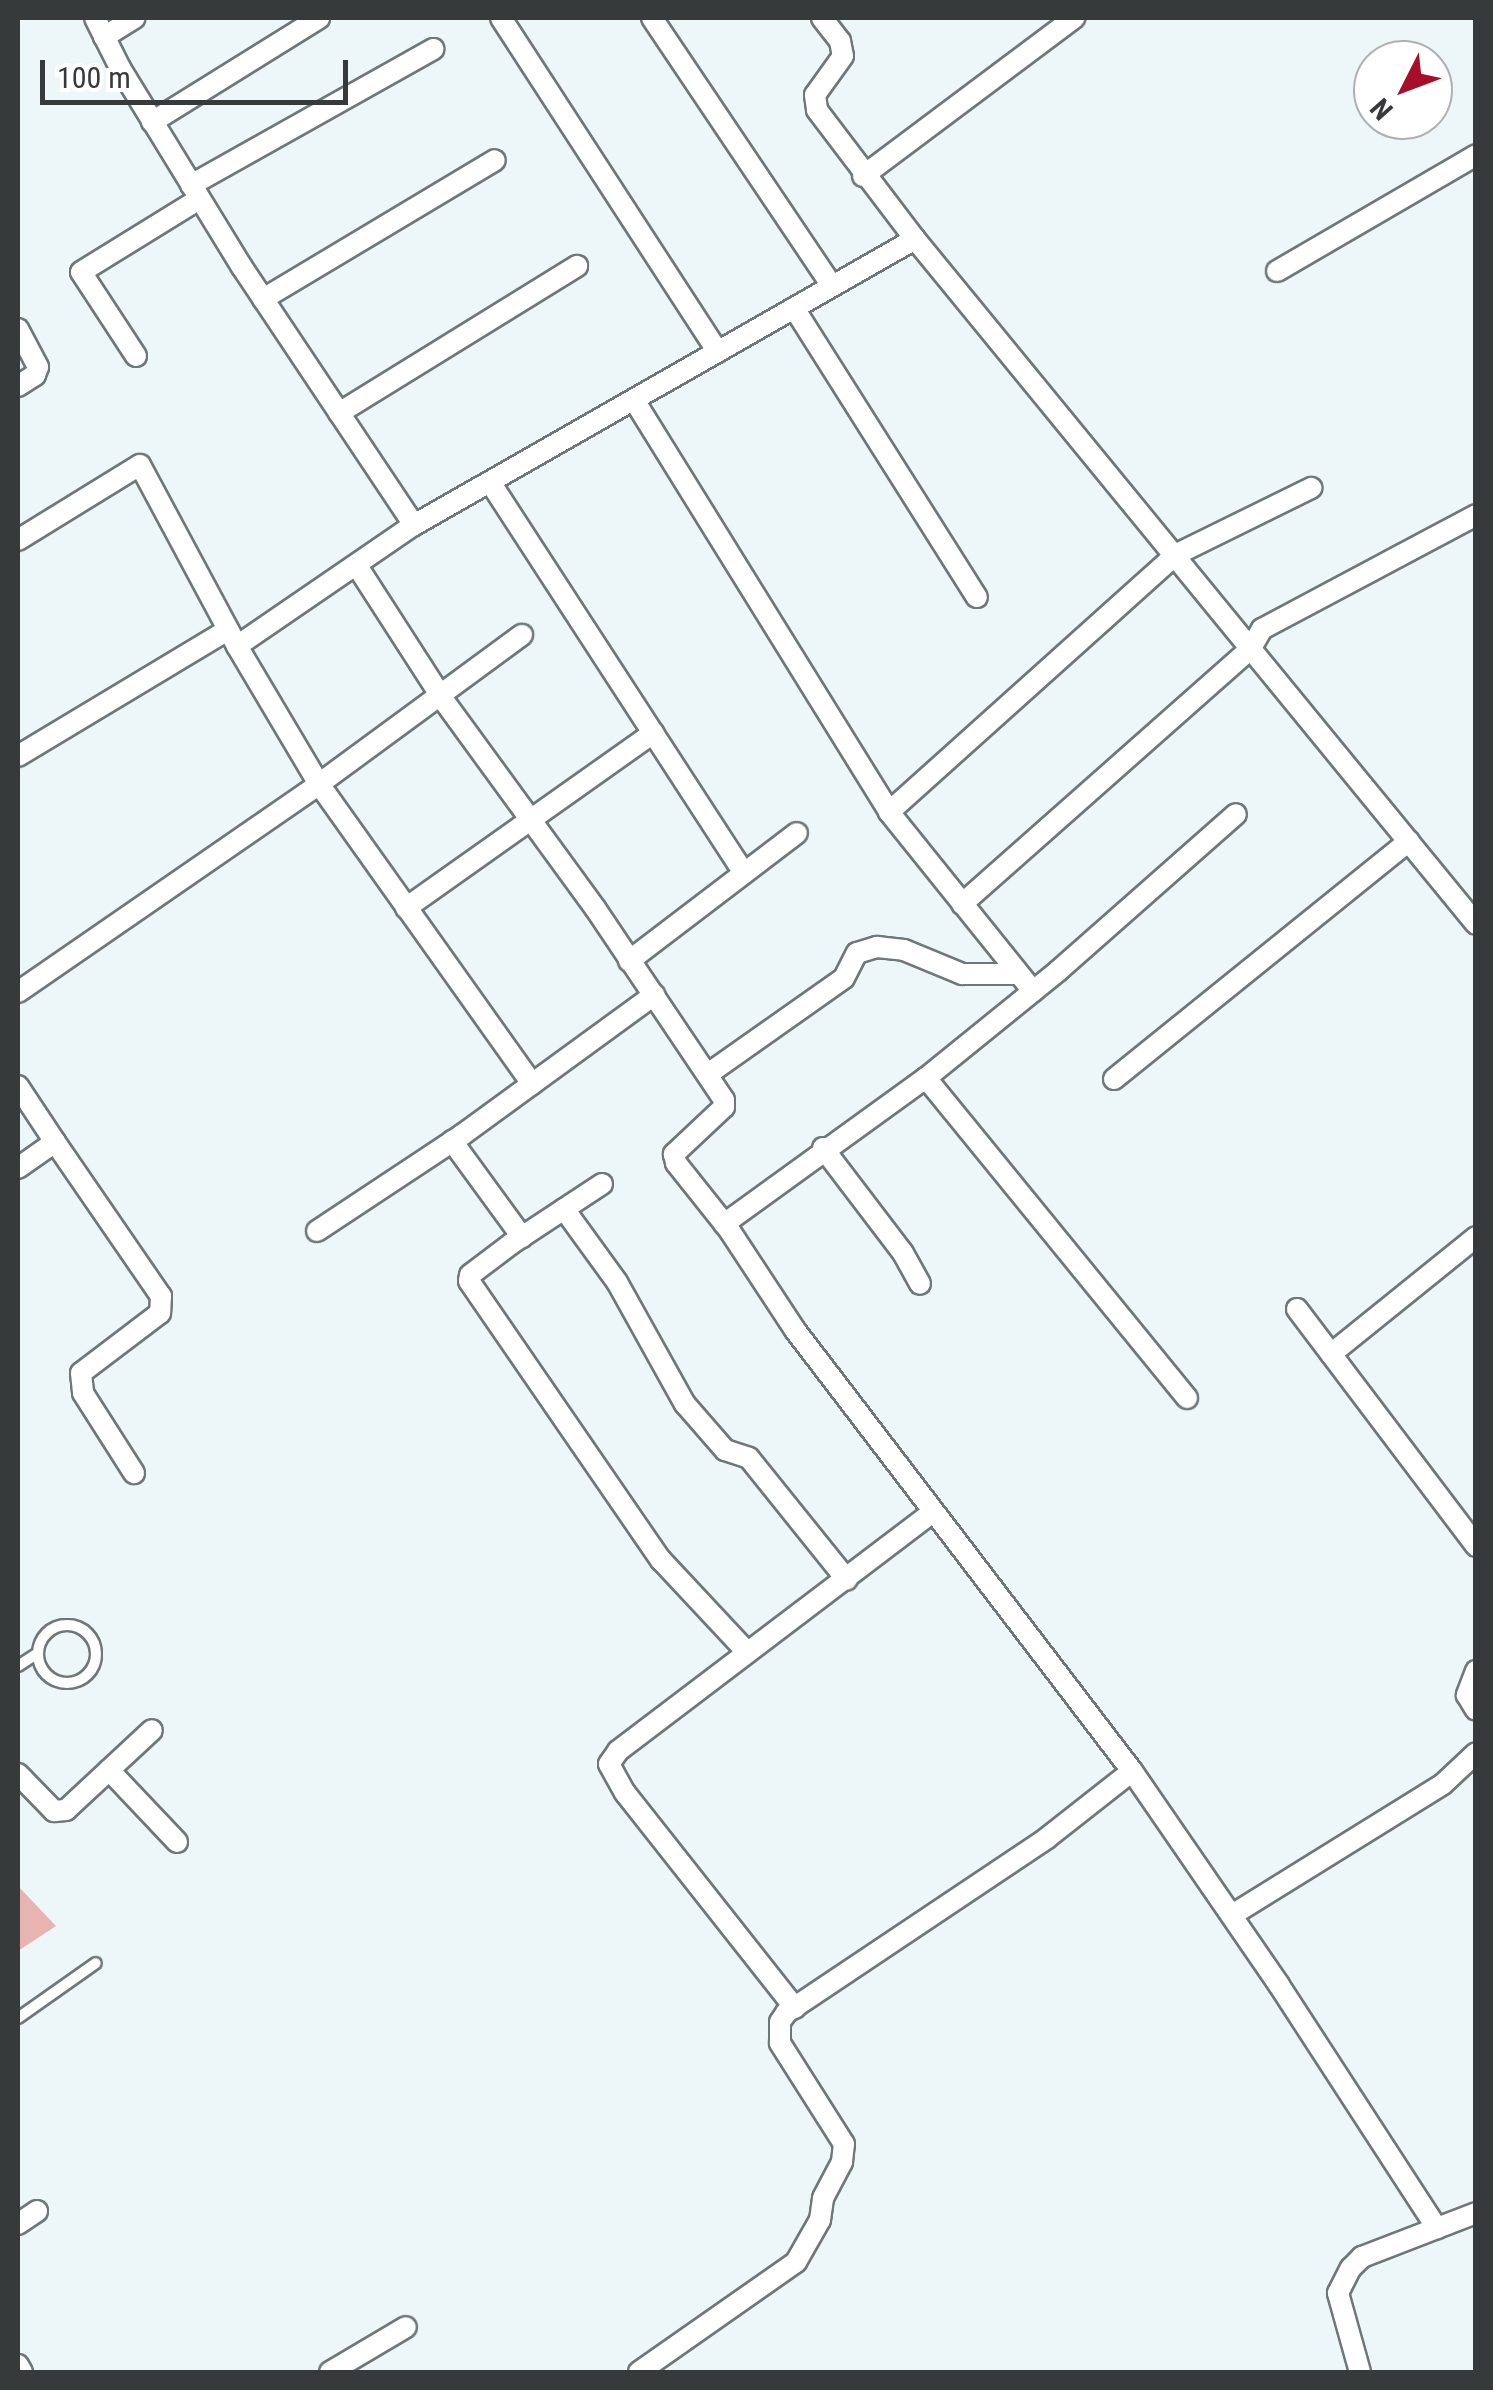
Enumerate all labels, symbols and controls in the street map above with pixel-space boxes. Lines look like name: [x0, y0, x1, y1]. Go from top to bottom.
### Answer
scale bar: [45, 40, 352, 102]
north arrow: [1353, 40, 1453, 140]
text: 100 m: [57, 60, 131, 95]
text: N: [1364, 92, 1400, 126]

